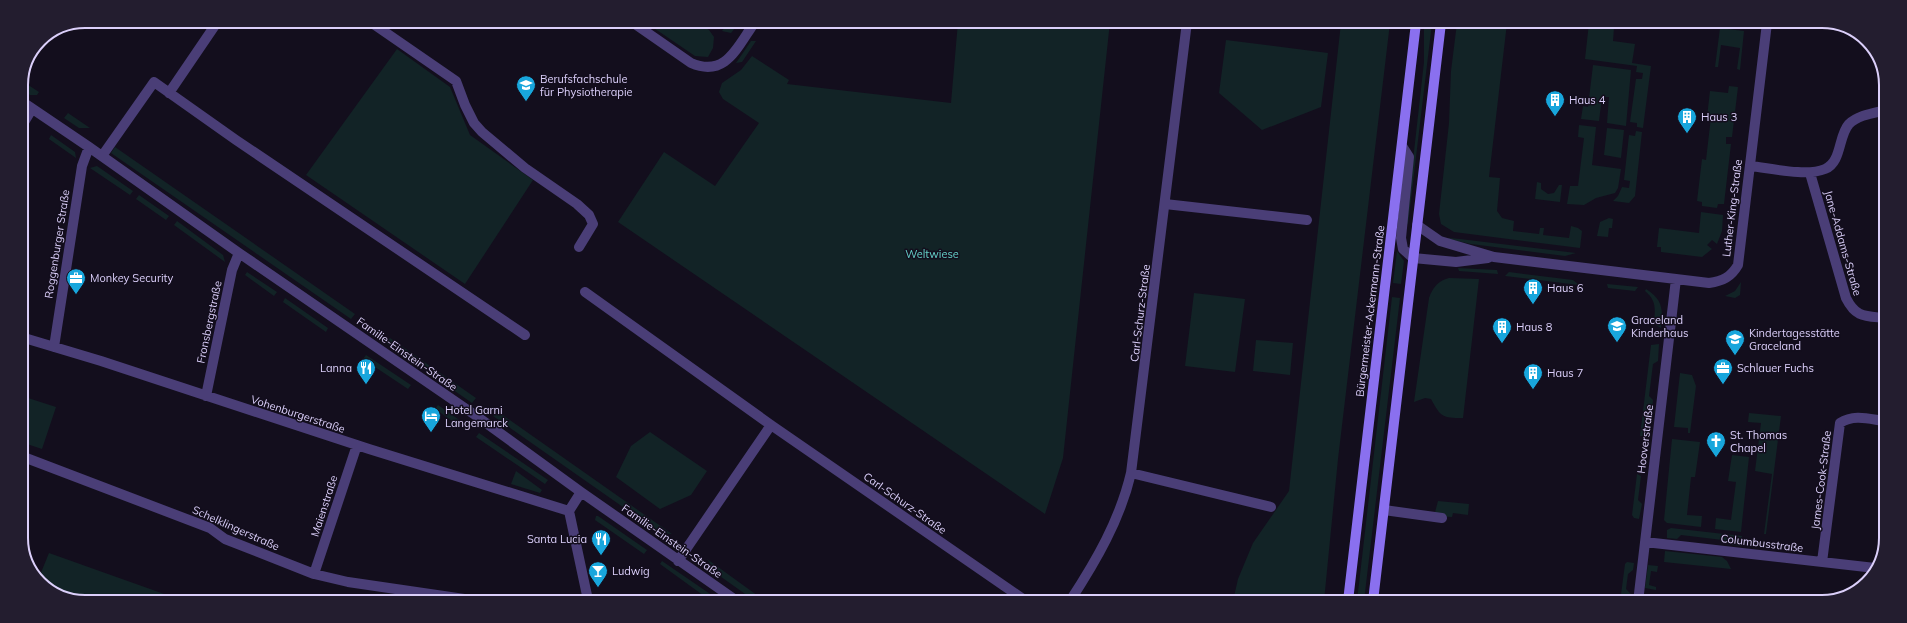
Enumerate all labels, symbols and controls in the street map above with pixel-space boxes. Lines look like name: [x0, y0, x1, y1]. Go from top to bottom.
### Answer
place label: Berufsfachschule für Physiotherapie: [540, 72, 633, 99]
school or university icon: Berufsfachschule für Physiotherapie: [515, 74, 537, 102]
building icon: Haus 4: [1544, 89, 1566, 117]
place label: Haus 4: [1569, 93, 1606, 107]
building icon: Haus 3: [1676, 106, 1698, 134]
place label: Haus 3: [1701, 110, 1737, 124]
street label: Luther-King-Straße: [1719, 158, 1745, 258]
street label: Roggenburger Straße: [41, 189, 73, 299]
street label: Jane-Addams-Straße: [1821, 189, 1865, 297]
street label: Bürgermeister-Ackermann-Straße: [1353, 224, 1387, 398]
park label: Weltwiese: [905, 247, 959, 261]
street label: Carl-Schurz-Straße: [1127, 263, 1153, 363]
office icon: Monkey Security: [65, 267, 87, 295]
place label: Monkey Security: [90, 271, 173, 285]
building icon: Haus 6: [1522, 277, 1544, 305]
street label: Fronsbergstraße: [193, 279, 225, 365]
place label: Haus 6: [1547, 281, 1584, 295]
place label: Graceland Kinderhaus: [1631, 313, 1688, 340]
street label: Familie-Einstein-Straße: [354, 314, 460, 394]
school or university icon: Graceland Kinderhaus: [1606, 315, 1628, 343]
building icon: Haus 8: [1491, 316, 1513, 344]
place label: Haus 8: [1516, 320, 1553, 334]
place label: Kindertagesstätte Graceland: [1749, 326, 1840, 353]
school or university icon: Kindertagesstätte Graceland: [1724, 328, 1746, 356]
restaurant icon: Lanna: [355, 357, 377, 385]
office icon: Schlauer Fuchs: [1712, 357, 1734, 385]
place label: Lanna: [320, 361, 352, 375]
place label: Schlauer Fuchs: [1737, 361, 1814, 375]
building icon: Haus 7: [1522, 362, 1544, 390]
place label: Haus 7: [1547, 366, 1583, 380]
street label: Vohenburgerstraße: [249, 392, 347, 436]
place label: Hotel Garni Langemarck: [445, 403, 508, 430]
street label: Hooverstraße: [1634, 404, 1656, 474]
hotel icon: Hotel Garni Langemarck: [420, 405, 442, 433]
place label: St. Thomas Chapel: [1730, 428, 1787, 455]
church icon: St. Thomas Chapel: [1705, 430, 1727, 458]
street label: James-Cook-Straße: [1808, 430, 1834, 530]
street label: Carl-Schurz-Straße: [861, 469, 949, 537]
street label: Maienstraße: [307, 473, 341, 539]
street label: Familie-Einstein-Straße: [619, 501, 725, 581]
street label: Schelklingerstraße: [190, 502, 282, 554]
restaurant icon: Santa Lucia: [590, 528, 612, 556]
street label: Columbusstraße: [1720, 531, 1804, 555]
place label: Santa Lucia: [527, 532, 587, 546]
bar icon: Ludwig: [587, 560, 609, 588]
place label: Ludwig: [612, 564, 650, 578]

